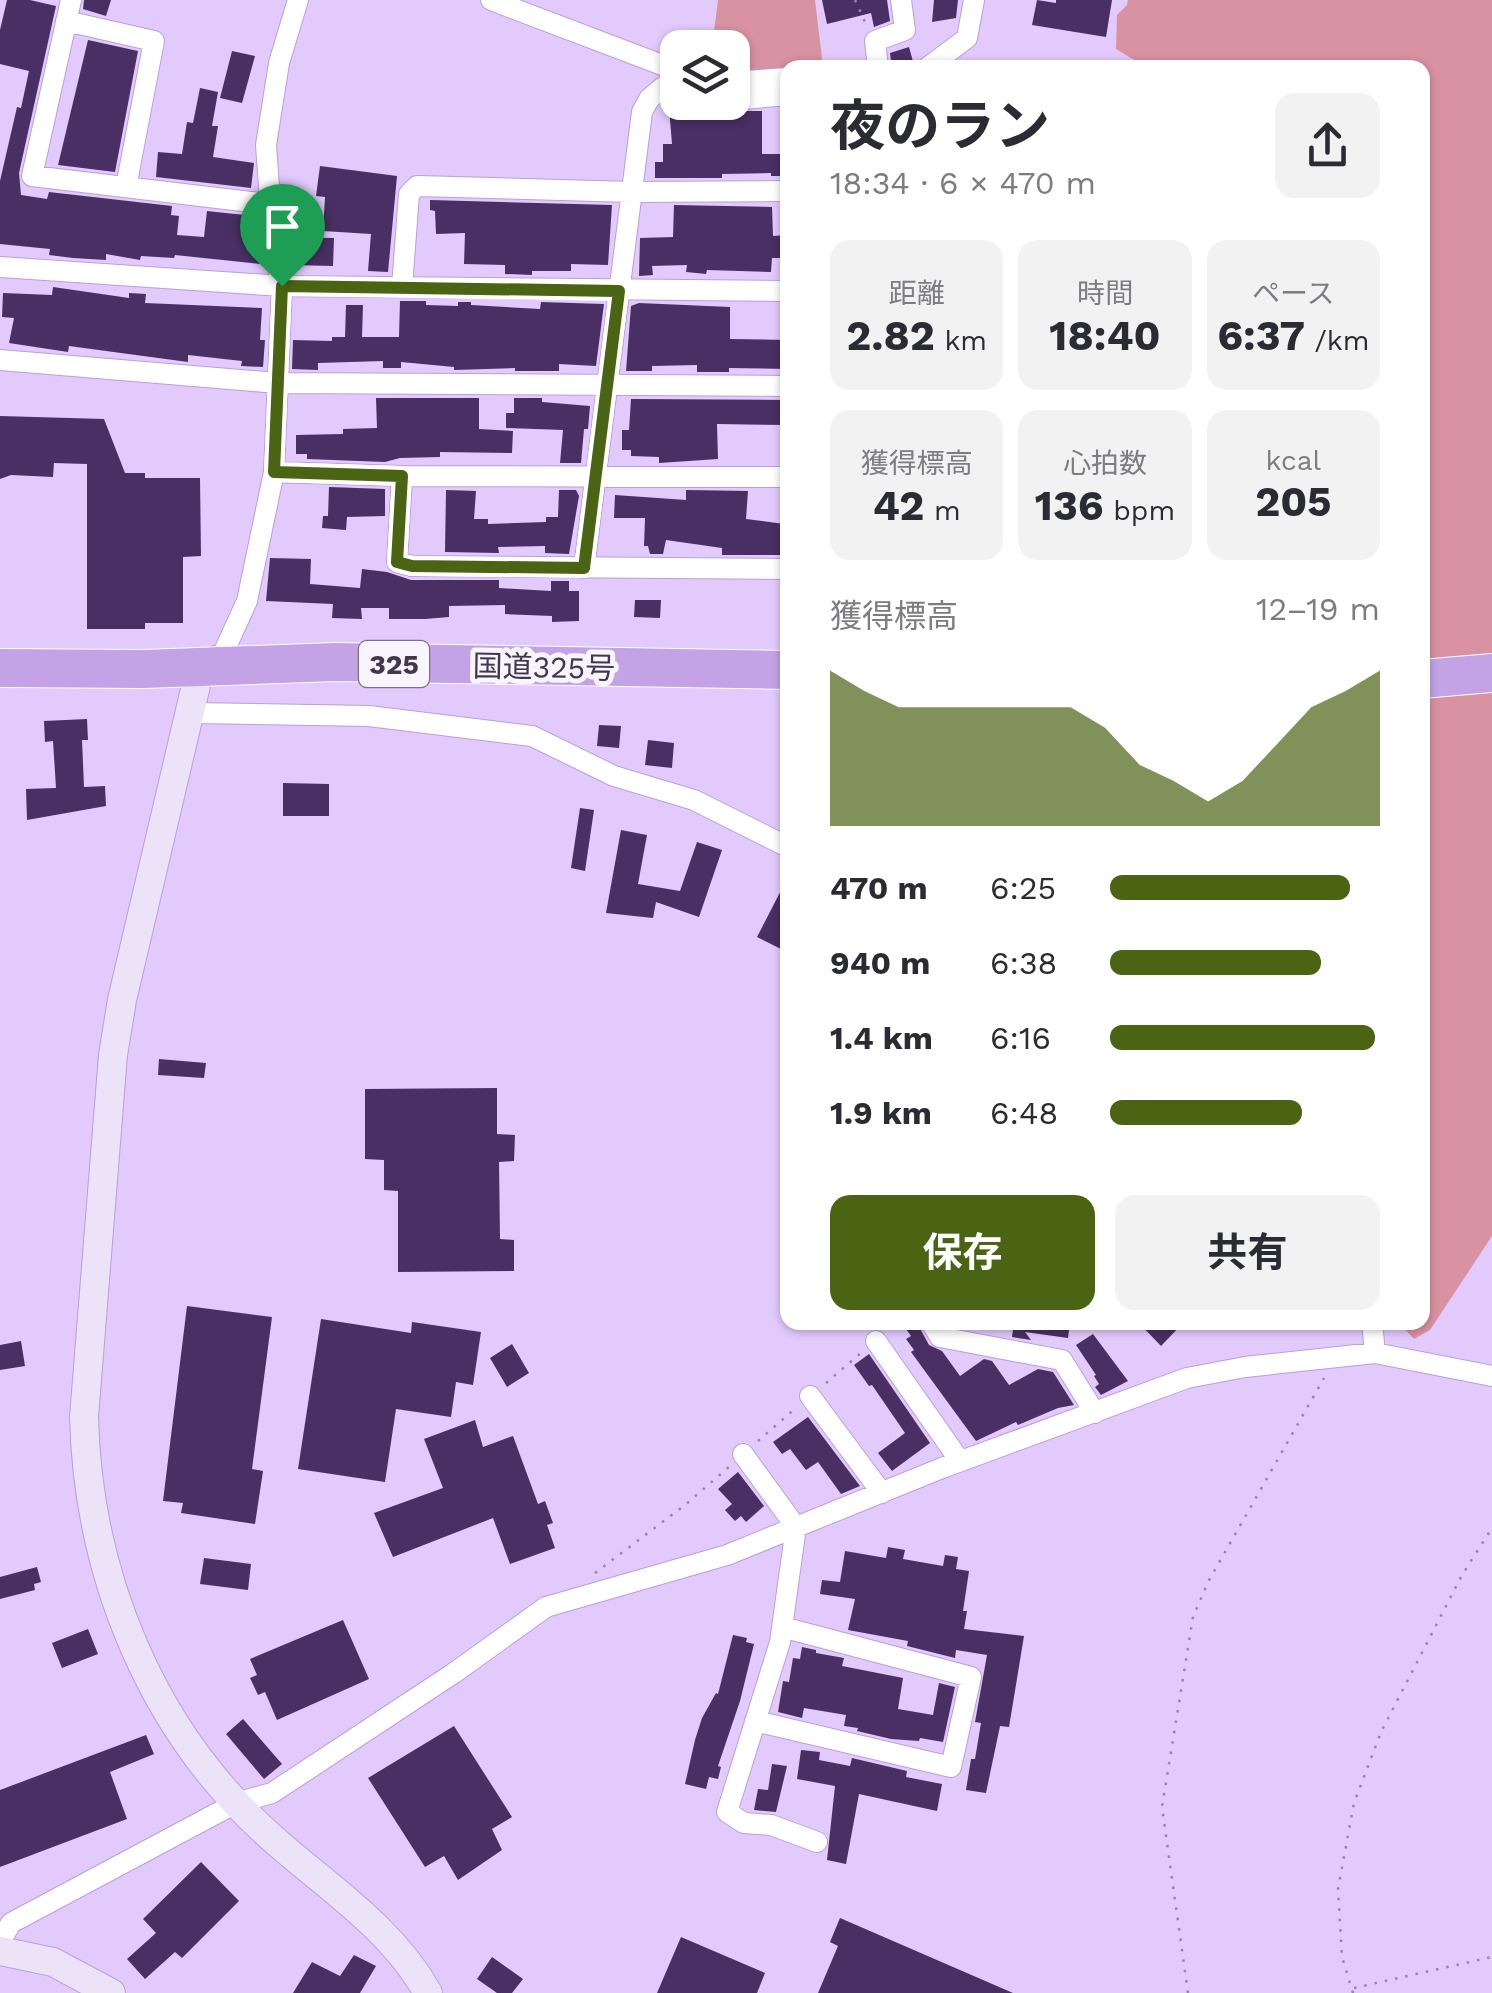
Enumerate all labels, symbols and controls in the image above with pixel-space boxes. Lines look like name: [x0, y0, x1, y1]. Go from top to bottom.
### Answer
map controls: [660, 30, 750, 120]
button: layers: [660, 30, 750, 120]
button: share: [1275, 93, 1380, 198]
text: 夜のラン: [830, 94, 1050, 158]
text: 18:34 · 6 × 470 m: [830, 164, 1096, 202]
pin: [240, 184, 325, 287]
icon: arrive: [255, 199, 310, 254]
text: 距離: [889, 277, 945, 310]
text: 時間: [1077, 277, 1133, 310]
text: ペース: [1252, 277, 1335, 310]
text: 2.82: [846, 311, 935, 360]
text: 18:40: [1049, 311, 1161, 360]
text: 6:37: [1217, 311, 1305, 360]
text: km: [935, 324, 987, 357]
text: /km: [1305, 324, 1369, 357]
text: kcal: [1266, 444, 1321, 477]
text: 獲得標高: [861, 447, 973, 480]
text: 心拍数: [1063, 447, 1147, 480]
text: 205: [1255, 477, 1331, 526]
text: 42: [873, 481, 924, 530]
text: 136: [1035, 481, 1104, 530]
text: m: [924, 494, 961, 527]
text: bpm: [1104, 494, 1175, 527]
text: 12–19 m: [1256, 590, 1380, 628]
text: 獲得標高: [830, 597, 958, 635]
road number: 325: [359, 641, 429, 687]
street label: 国道325号: [472, 648, 616, 686]
text: 470 m: [830, 869, 928, 907]
text: 6:25: [990, 869, 1056, 907]
text: 940 m: [830, 944, 930, 982]
text: 6:38: [990, 944, 1057, 982]
text: 1.4 km: [830, 1019, 933, 1057]
text: 6:16: [990, 1019, 1051, 1057]
text: 1.9 km: [830, 1094, 932, 1132]
text: 6:48: [990, 1094, 1058, 1132]
button: 保存: [830, 1195, 1095, 1310]
button: 共有: [1115, 1195, 1380, 1310]

